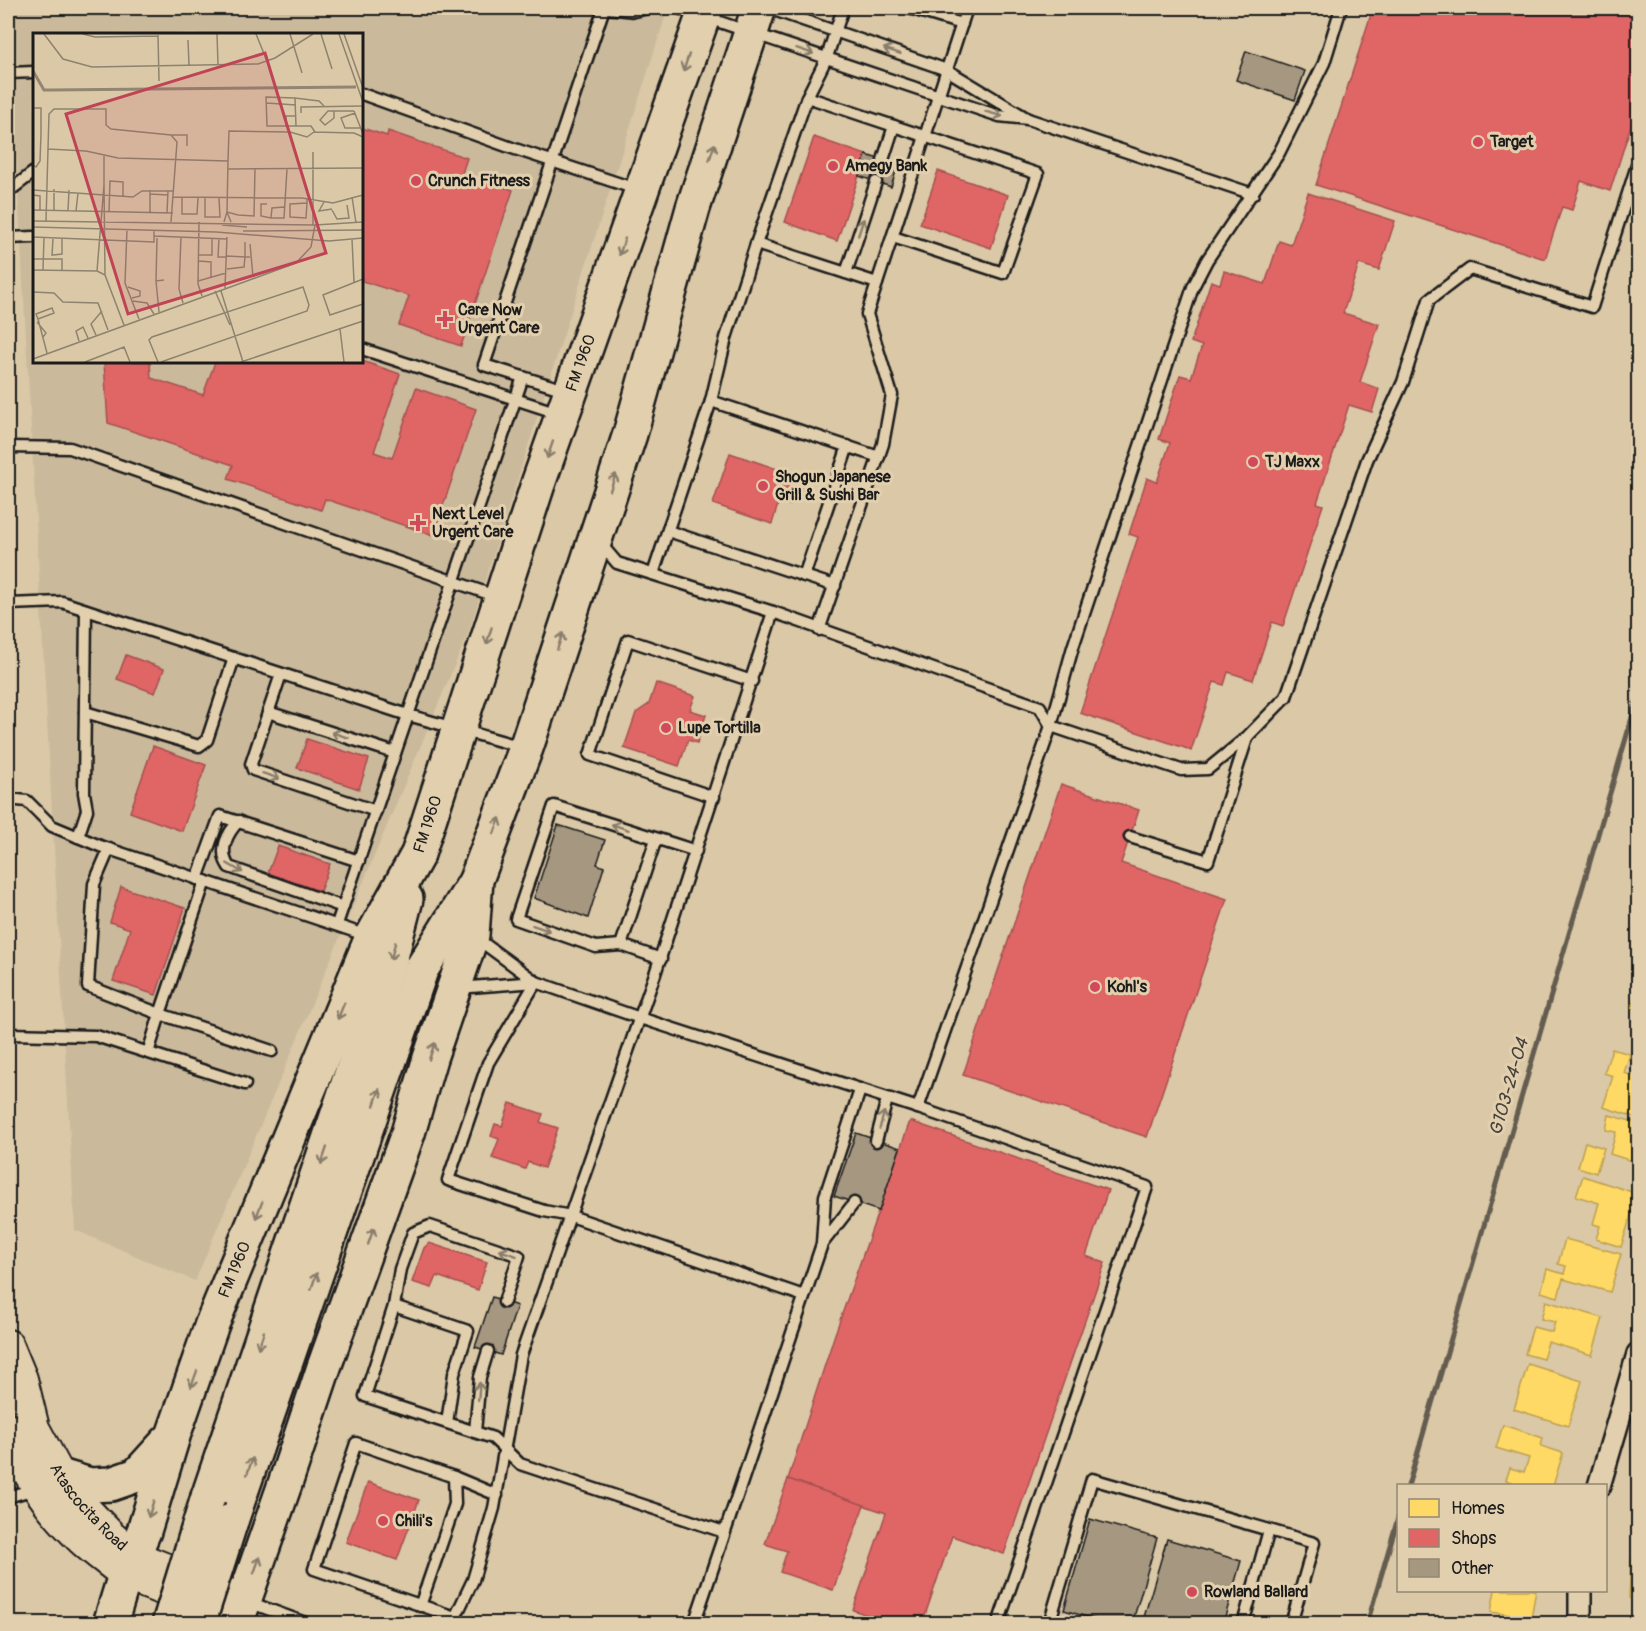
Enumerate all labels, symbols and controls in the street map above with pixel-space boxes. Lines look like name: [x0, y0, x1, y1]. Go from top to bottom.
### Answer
inset map: [33, 33, 363, 363]
one-way arrow: [883, 45, 902, 56]
one-way arrow: [795, 46, 814, 57]
one-way arrow: [680, 53, 691, 72]
one-way arrow: [984, 108, 1003, 120]
place label: Target: [1489, 132, 1534, 152]
marker: Target: [1471, 135, 1485, 149]
one-way arrow: [707, 144, 718, 162]
place label: Amegy Bank: [845, 156, 928, 176]
marker: Amegy Bank: [826, 159, 840, 173]
place label: Crunch Fitness: [428, 171, 531, 191]
marker: Crunch Fitness: [409, 174, 423, 188]
one-way arrow: [856, 218, 867, 237]
one-way arrow: [615, 237, 626, 256]
place label: Care Now Urgent Care: [458, 300, 540, 338]
marker: Care Now Urgent Care: [436, 310, 454, 328]
street label: FM 1960: [561, 332, 600, 394]
one-way arrow: [544, 441, 555, 460]
place label: TJ Maxx: [1264, 452, 1320, 472]
marker: TJ Maxx: [1246, 455, 1260, 469]
place label: Shogun Japanese Grill & Sushi Bar: [775, 467, 892, 505]
one-way arrow: [609, 473, 620, 492]
marker: Shogun Japanese Grill & Sushi Bar: [756, 479, 770, 493]
place label: Next Level Urgent Care: [432, 504, 514, 542]
marker: Next Level Urgent Care: [409, 514, 427, 532]
one-way arrow: [483, 626, 494, 645]
one-way arrow: [555, 632, 566, 651]
place label: Lupe Tortilla: [678, 718, 761, 738]
marker: Lupe Tortilla: [659, 721, 673, 735]
one-way arrow: [331, 729, 350, 740]
one-way arrow: [261, 771, 280, 782]
street label: FM 1960: [409, 793, 446, 856]
one-way arrow: [492, 817, 503, 835]
one-way arrow: [611, 821, 630, 832]
one-way arrow: [226, 862, 243, 874]
one-way arrow: [531, 923, 550, 934]
one-way arrow: [386, 941, 398, 960]
place label: Kohl's: [1107, 977, 1148, 997]
marker: Kohl's: [1088, 980, 1102, 994]
one-way arrow: [335, 1001, 346, 1019]
water label: G103-24-04: [1484, 1034, 1534, 1138]
one-way arrow: [428, 1042, 439, 1061]
one-way arrow: [372, 1088, 383, 1107]
one-way arrow: [876, 1110, 888, 1129]
one-way arrow: [317, 1146, 328, 1165]
one-way arrow: [253, 1200, 264, 1219]
one-way arrow: [367, 1227, 378, 1246]
street label: FM 1960: [214, 1238, 255, 1301]
one-way arrow: [499, 1246, 518, 1257]
one-way arrow: [309, 1272, 320, 1291]
one-way arrow: [255, 1331, 266, 1350]
one-way arrow: [187, 1369, 198, 1388]
one-way arrow: [474, 1382, 485, 1401]
one-way arrow: [246, 1457, 257, 1476]
street label: Atascocita Road: [45, 1460, 131, 1555]
legend: [1397, 1484, 1607, 1592]
text: Homes: [1451, 1497, 1504, 1520]
one-way arrow: [145, 1499, 156, 1518]
place label: Chili's: [395, 1511, 433, 1531]
marker: Chili's: [376, 1514, 390, 1528]
text: Shops: [1451, 1527, 1496, 1550]
one-way arrow: [253, 1556, 264, 1575]
text: Other: [1451, 1557, 1494, 1580]
place label: Rowland Ballard: [1204, 1582, 1309, 1602]
marker: Rowland Ballard: [1185, 1585, 1199, 1599]

